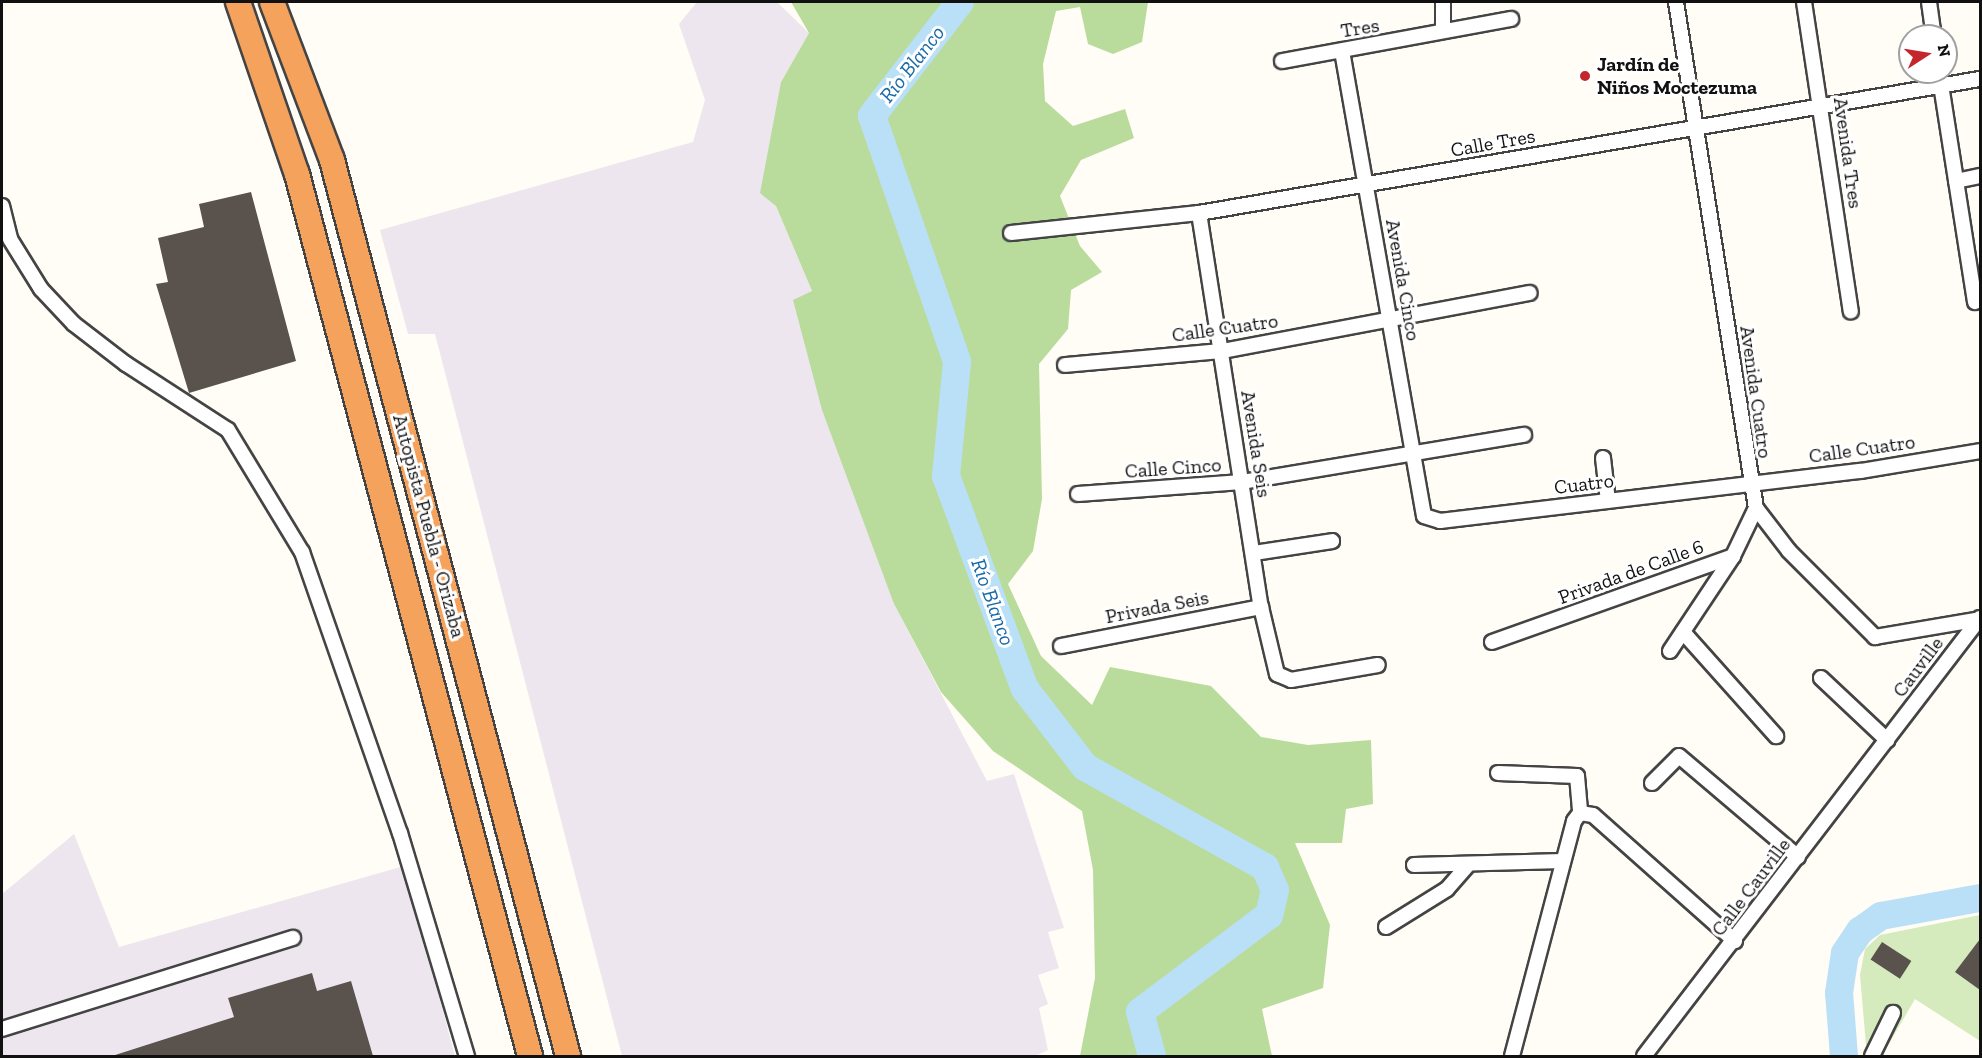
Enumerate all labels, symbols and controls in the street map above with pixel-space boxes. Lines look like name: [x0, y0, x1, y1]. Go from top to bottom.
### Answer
street label: Tres: [1339, 13, 1381, 43]
water label: Río Blanco: [874, 20, 950, 108]
north arrow: [1898, 24, 1958, 84]
text: N: [1934, 43, 1955, 58]
place label: Jardín de Niños Moctezuma: [1597, 52, 1757, 99]
marker: Jardín de Niños Moctezuma: [1578, 69, 1592, 83]
street label: Avenida Tres: [1828, 96, 1868, 210]
street label: Calle Tres: [1449, 124, 1537, 162]
street label: Avenida Cinco: [1381, 217, 1425, 343]
street label: Calle Cuatro: [1170, 309, 1280, 347]
street label: Avenida Cuatro: [1735, 324, 1777, 460]
street label: Avenida Seis: [1236, 389, 1276, 499]
street label: Autopista Puebla - Orizaba: [388, 412, 470, 640]
street label: Calle Cuatro: [1807, 430, 1917, 468]
street label: Calle Cinco: [1124, 453, 1222, 483]
street label: Cuatro: [1553, 468, 1615, 500]
street label: Privada de Calle 6: [1555, 535, 1707, 609]
water label: Río Blanco: [966, 555, 1020, 649]
street label: Privada Seis: [1103, 585, 1211, 629]
street label: Cauville: [1888, 632, 1948, 702]
street label: Calle Cauville: [1706, 833, 1796, 941]

